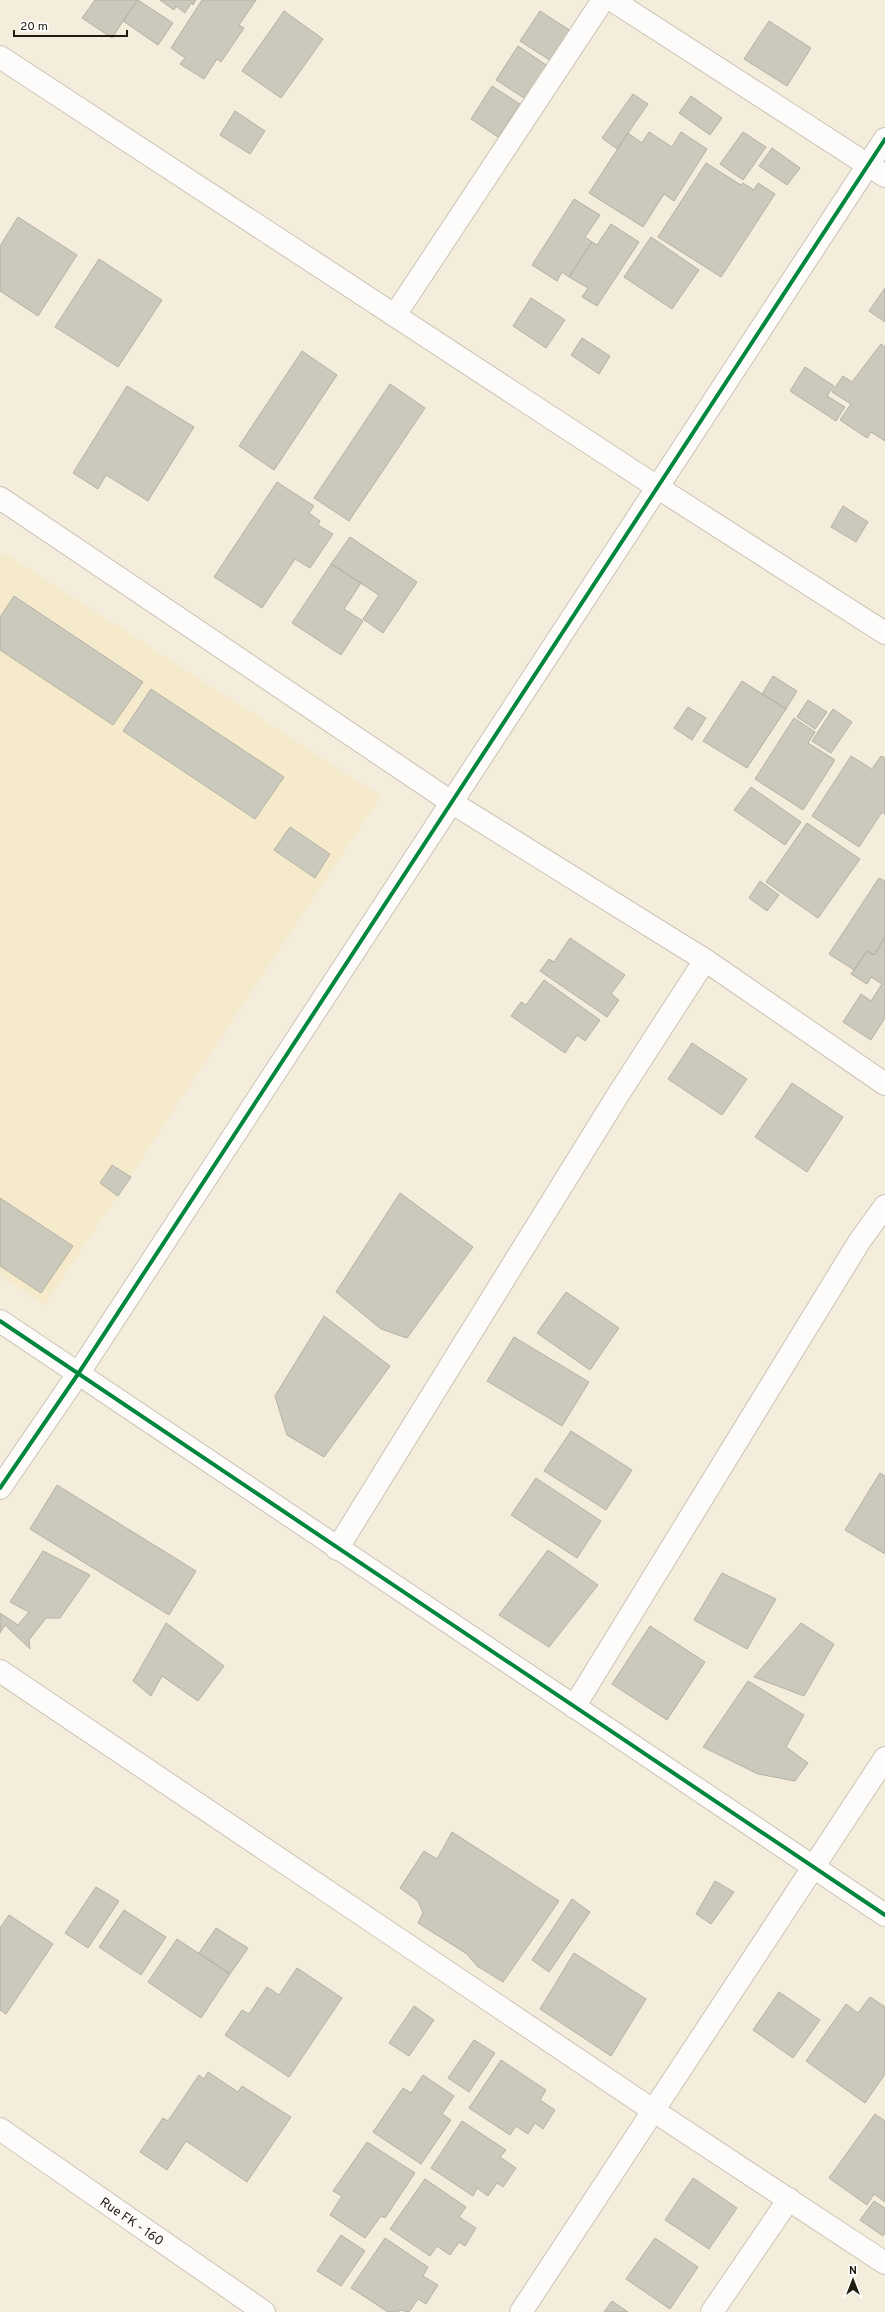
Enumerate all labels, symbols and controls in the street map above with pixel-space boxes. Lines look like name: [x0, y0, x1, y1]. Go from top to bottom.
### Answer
scale bar: [14, 12, 127, 38]
text: 20 m: [20, 19, 48, 35]
street label: Rue FK - 160: [96, 2195, 166, 2250]
north arrow: [833, 2260, 873, 2300]
text: N: [849, 2264, 857, 2278]

